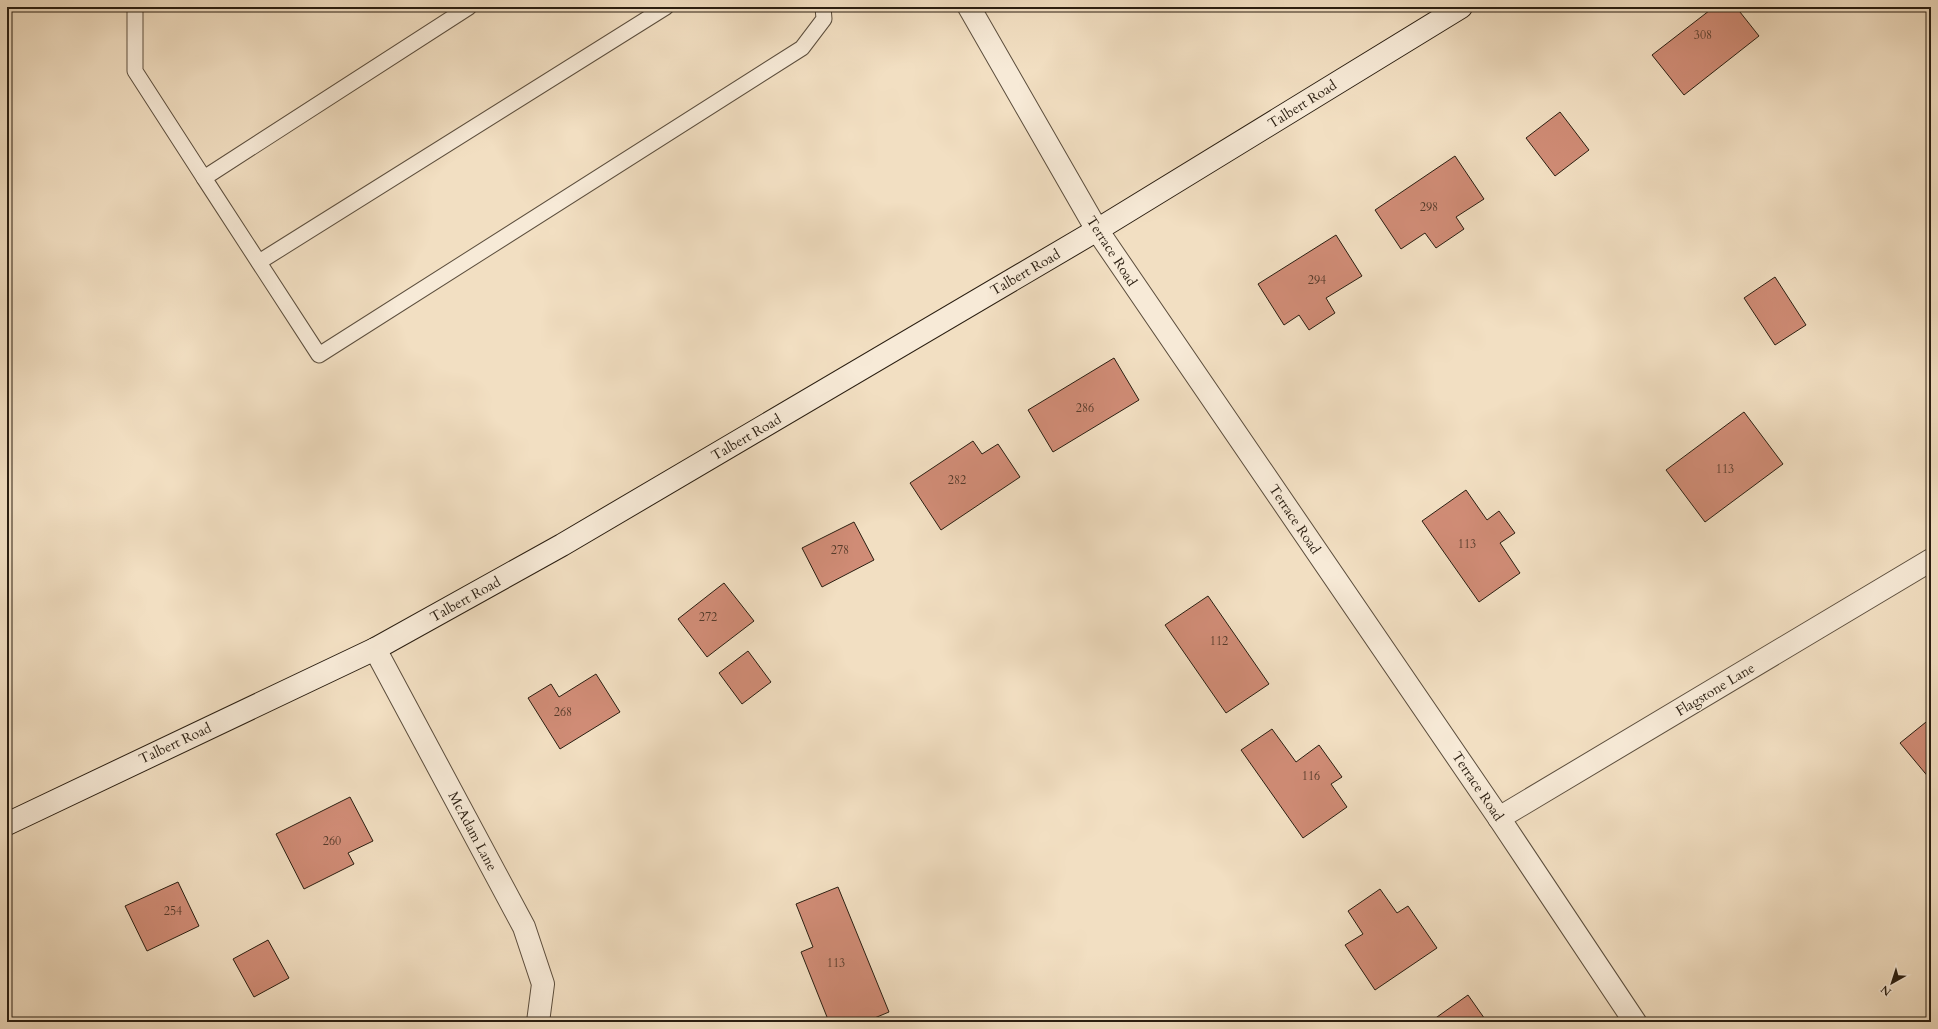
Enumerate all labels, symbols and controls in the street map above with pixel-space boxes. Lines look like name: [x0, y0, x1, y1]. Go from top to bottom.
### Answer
house number: 308: [1694, 27, 1712, 43]
street label: Talbert Road: [1264, 75, 1341, 133]
house number: 298: [1420, 199, 1438, 215]
street label: Terrace Road: [1082, 212, 1142, 291]
street label: Talbert Road: [987, 244, 1064, 300]
house number: 294: [1308, 272, 1326, 288]
house number: 286: [1076, 400, 1094, 416]
street label: Talbert Road: [708, 409, 785, 465]
house number: 113: [1716, 461, 1734, 477]
house number: 282: [948, 472, 966, 488]
street label: Terrace Road: [1264, 481, 1325, 558]
house number: 113: [1458, 536, 1476, 552]
house number: 278: [831, 542, 849, 558]
street label: Talbert Road: [427, 572, 504, 627]
house number: 272: [699, 609, 717, 625]
house number: 112: [1210, 633, 1228, 649]
street label: Flagstone Lane: [1672, 658, 1758, 720]
house number: 268: [554, 704, 572, 720]
street label: Talbert Road: [136, 718, 215, 769]
street label: Terrace Road: [1447, 748, 1508, 825]
house number: 116: [1302, 768, 1320, 784]
street label: McAdam Lane: [444, 788, 501, 874]
house number: 260: [323, 833, 341, 849]
house number: 254: [164, 903, 182, 919]
house number: 113: [827, 955, 845, 971]
north arrow: [1872, 963, 1912, 1003]
text: N: [1877, 981, 1894, 999]

